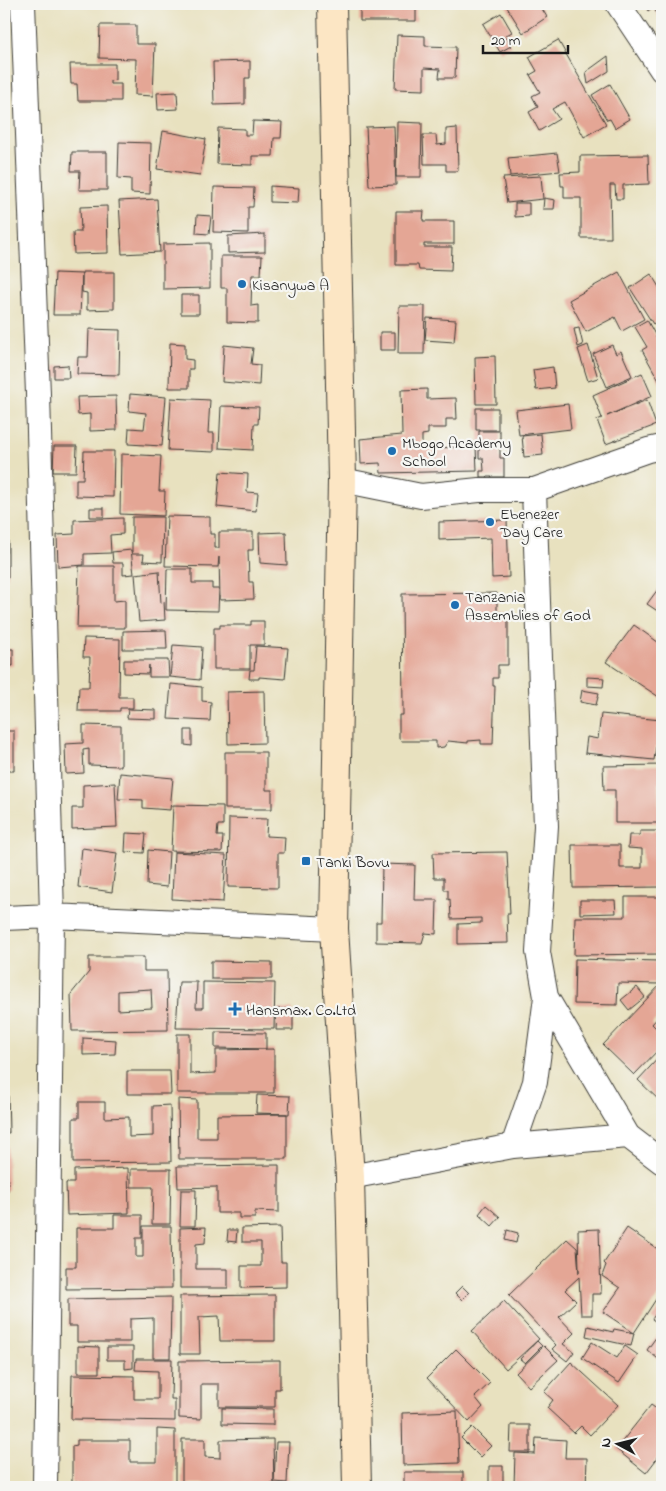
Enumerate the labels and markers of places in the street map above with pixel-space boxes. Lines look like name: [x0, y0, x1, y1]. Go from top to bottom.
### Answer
place label: Kisanywa A: [252, 274, 329, 298]
marker: Kisanywa A: [236, 278, 248, 290]
place label: Mbogo Academy School: [402, 432, 511, 474]
marker: Mbogo Academy School: [386, 445, 398, 457]
place label: Ebenezer Day Care: [499, 503, 564, 545]
marker: Ebenezer Day Care: [484, 516, 496, 528]
place label: Tanzania Assemblies of God: [465, 586, 591, 628]
marker: Tanzania Assemblies of God: [449, 599, 461, 611]
place label: Tanki Bovu: [316, 851, 390, 875]
marker: Tanki Bovu: [300, 855, 312, 867]
place label: Hansmax. Co.Ltd: [246, 999, 356, 1023]
marker: Hansmax. Co.Ltd: [228, 1002, 242, 1016]

